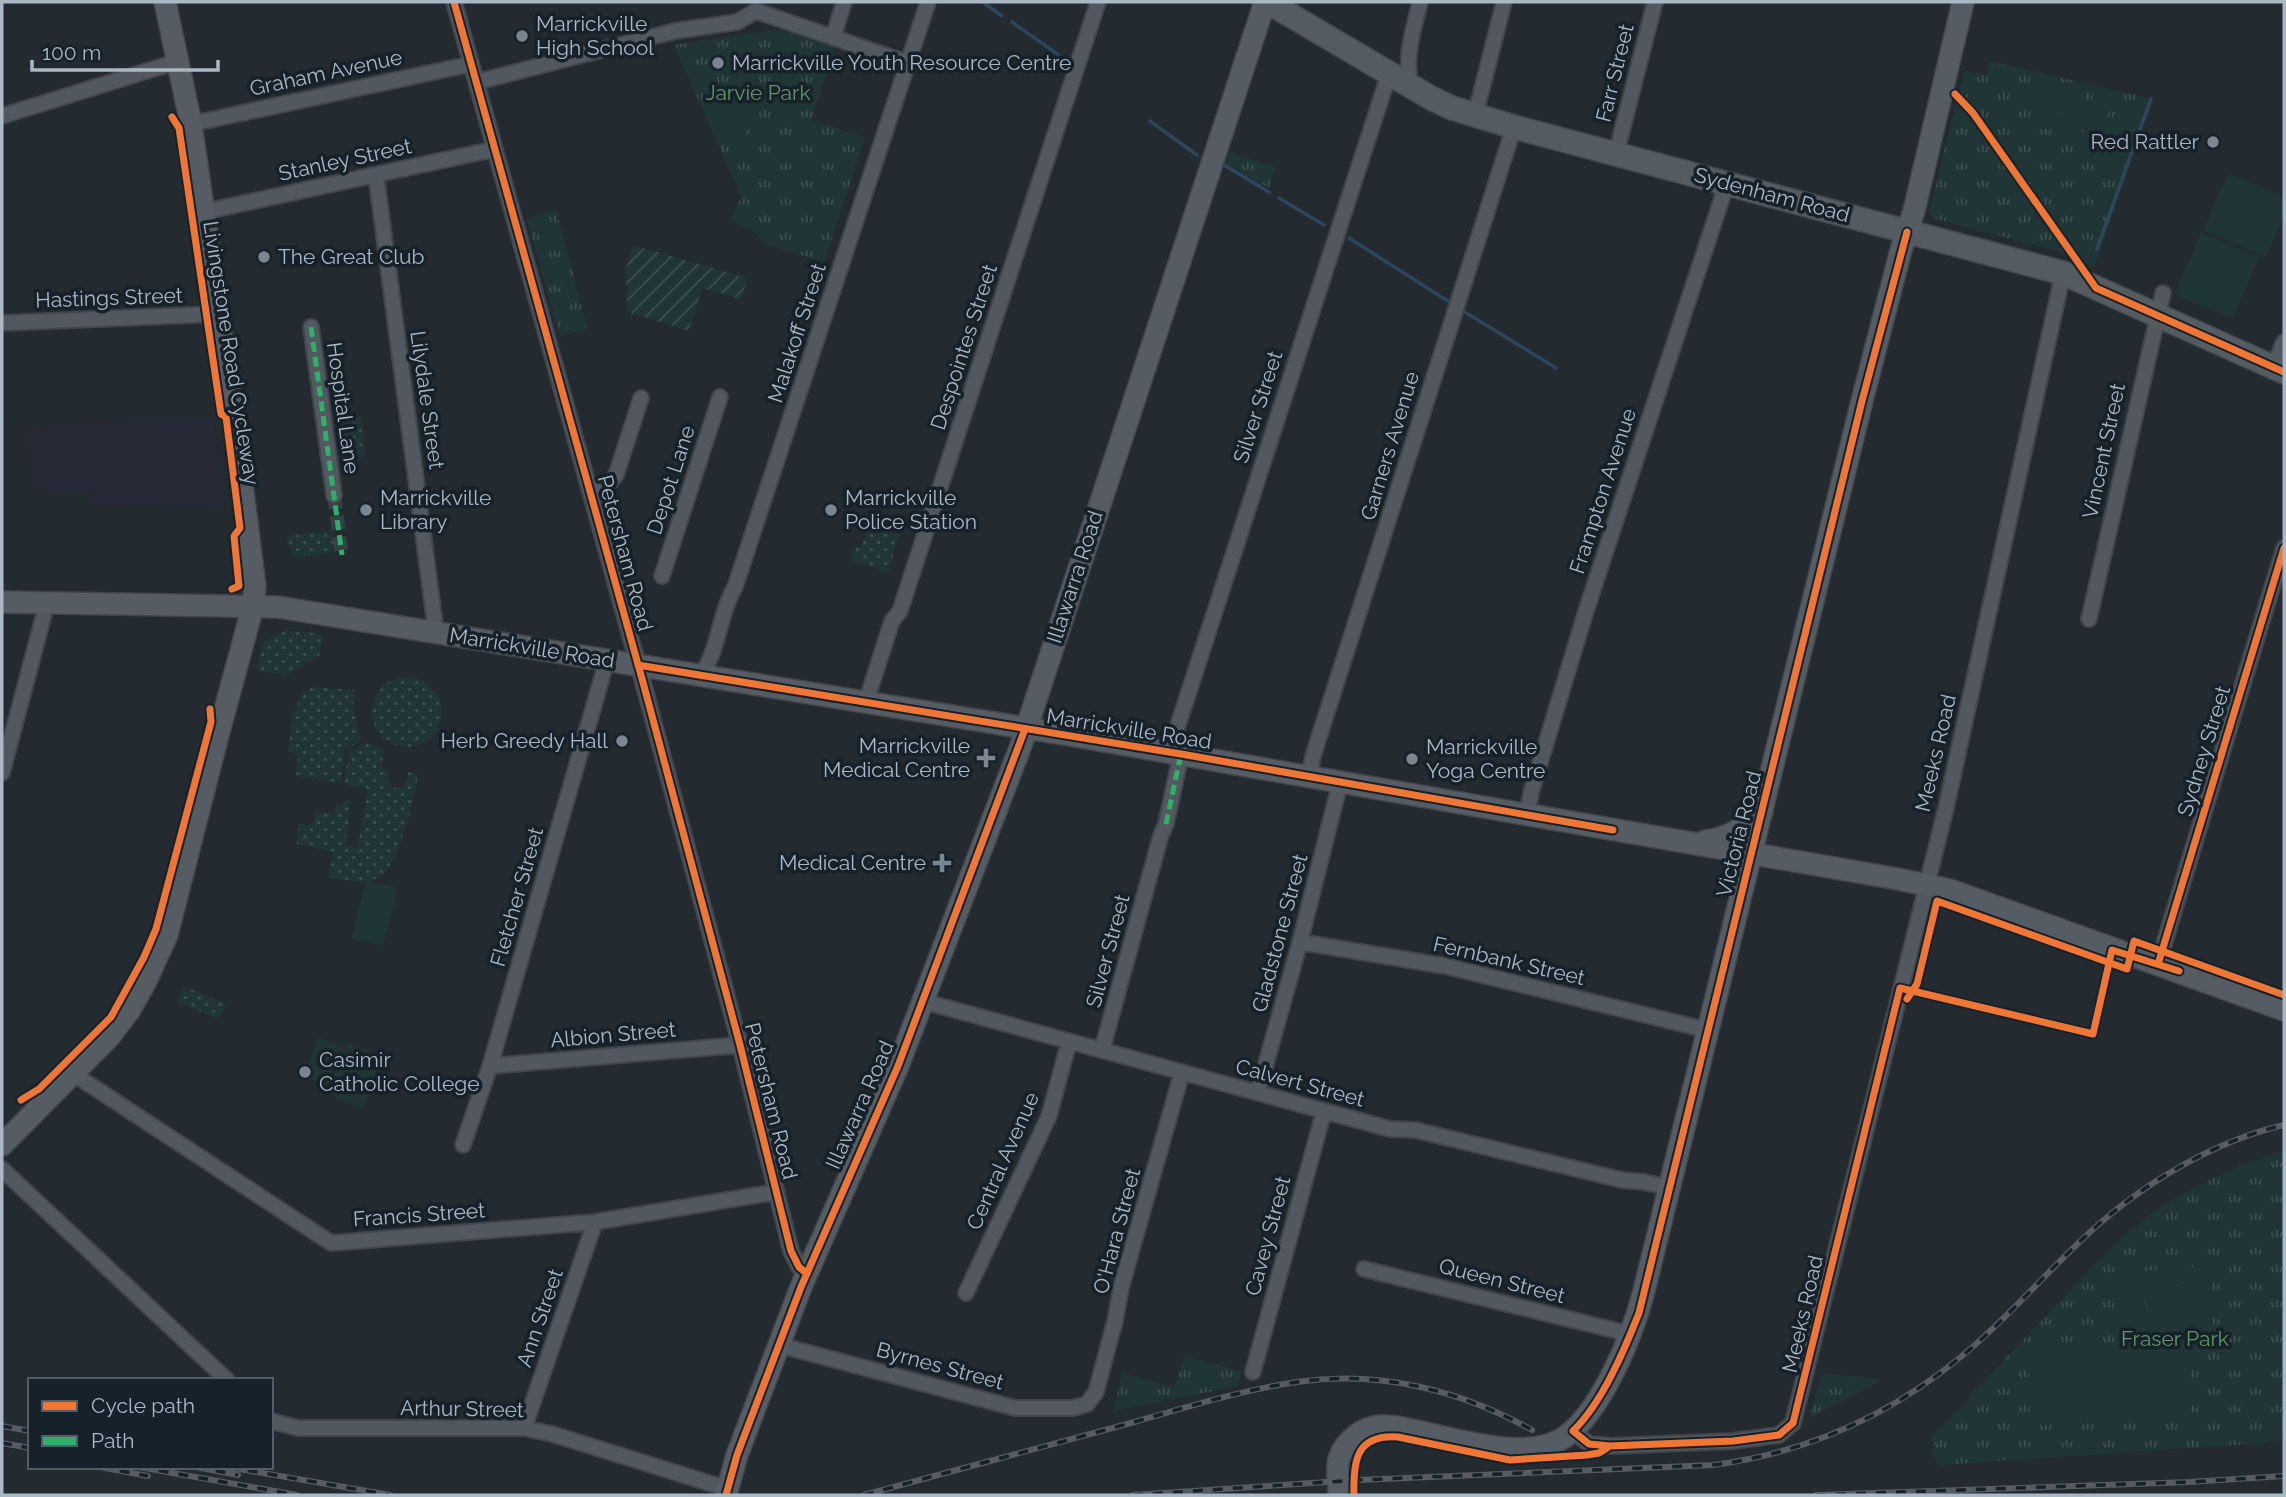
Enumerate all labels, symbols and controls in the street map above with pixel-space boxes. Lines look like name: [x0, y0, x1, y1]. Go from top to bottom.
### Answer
place label: Marrickville High School: [536, 11, 654, 60]
street label: Farr Street: [1590, 21, 1639, 125]
scale bar: [32, 28, 217, 72]
marker: Marrickville High School: [514, 28, 530, 44]
text: 100 m: [42, 40, 101, 65]
street label: Graham Avenue: [247, 44, 404, 101]
place label: Marrickville Youth Resource Centre: [732, 50, 1071, 75]
marker: Marrickville Youth Resource Centre: [710, 55, 726, 71]
park label: Jarvie Park: [705, 80, 811, 105]
place label: Red Rattler: [2090, 129, 2200, 154]
street label: Stanley Street: [276, 133, 414, 186]
marker: Red Rattler: [2205, 134, 2221, 150]
street label: Sydenham Road: [1692, 162, 1853, 227]
street label: Livingstone Road Cycleway: [198, 219, 265, 487]
place label: The Great Club: [278, 244, 424, 269]
marker: The Great Club: [256, 249, 272, 265]
street label: Malakoff Street: [762, 260, 831, 406]
street label: Despointes Street: [925, 261, 1002, 433]
street label: Hastings Street: [35, 282, 183, 313]
street label: Lilydale Street: [405, 329, 450, 471]
street label: Hospital Lane: [322, 341, 365, 475]
street label: Silver Street: [1228, 348, 1287, 466]
street label: Garners Avenue: [1355, 368, 1424, 523]
street label: Vincent Street: [2077, 381, 2130, 521]
street label: Frampton Avenue: [1564, 405, 1641, 577]
street label: Depot Lane: [641, 422, 700, 538]
street label: Petersham Road: [593, 472, 658, 634]
place label: Marrickville Library: [380, 485, 491, 534]
place label: Marrickville Police Station: [845, 485, 977, 534]
marker: Marrickville Library: [358, 502, 374, 518]
marker: Marrickville Police Station: [823, 502, 839, 518]
street label: Illawarra Road: [1041, 507, 1108, 646]
street label: Marrickville Road: [448, 622, 616, 673]
street label: Sydney Street: [2172, 683, 2235, 819]
street label: Meeks Road: [1910, 692, 1961, 814]
street label: Marrickville Road: [1045, 703, 1213, 754]
place label: Herb Greedy Hall: [440, 728, 608, 753]
marker: Herb Greedy Hall: [614, 733, 630, 749]
place label: Marrickville Medical Centre: [823, 733, 970, 782]
place label: Marrickville Yoga Centre: [1426, 734, 1545, 783]
marker: Marrickville Medical Centre: [976, 748, 996, 768]
marker: Marrickville Yoga Centre: [1404, 751, 1420, 767]
street label: Victoria Road: [1711, 768, 1766, 899]
street label: Fletcher Street: [485, 824, 548, 969]
place label: Medical Centre: [779, 850, 926, 875]
street label: Gladstone Street: [1246, 851, 1313, 1015]
marker: Medical Centre: [932, 853, 952, 873]
street label: Silver Street: [1080, 891, 1135, 1010]
street label: Fernbank Street: [1431, 931, 1587, 990]
street label: Albion Street: [549, 1017, 677, 1052]
street label: Petersham Road: [740, 1020, 803, 1182]
street label: Illawarra Road: [820, 1037, 899, 1173]
place label: Casimir Catholic College: [319, 1047, 480, 1096]
street label: Calvert Street: [1233, 1053, 1367, 1112]
marker: Casimir Catholic College: [297, 1064, 313, 1080]
street label: Central Avenue: [961, 1088, 1044, 1234]
street label: O'Hara Street: [1088, 1165, 1145, 1296]
street label: Cavey Street: [1240, 1173, 1295, 1298]
street label: Francis Street: [352, 1197, 486, 1232]
street label: Queen Street: [1437, 1253, 1568, 1308]
street label: Meeks Road: [1777, 1253, 1828, 1375]
street label: Ann Street: [511, 1265, 568, 1370]
park label: Fraser Park: [2121, 1326, 2229, 1351]
street label: Byrnes Street: [874, 1337, 1007, 1395]
legend: [28, 1378, 273, 1469]
text: Cycle path: [91, 1393, 195, 1418]
street label: Arthur Street: [400, 1395, 524, 1422]
text: Path: [91, 1428, 135, 1453]

